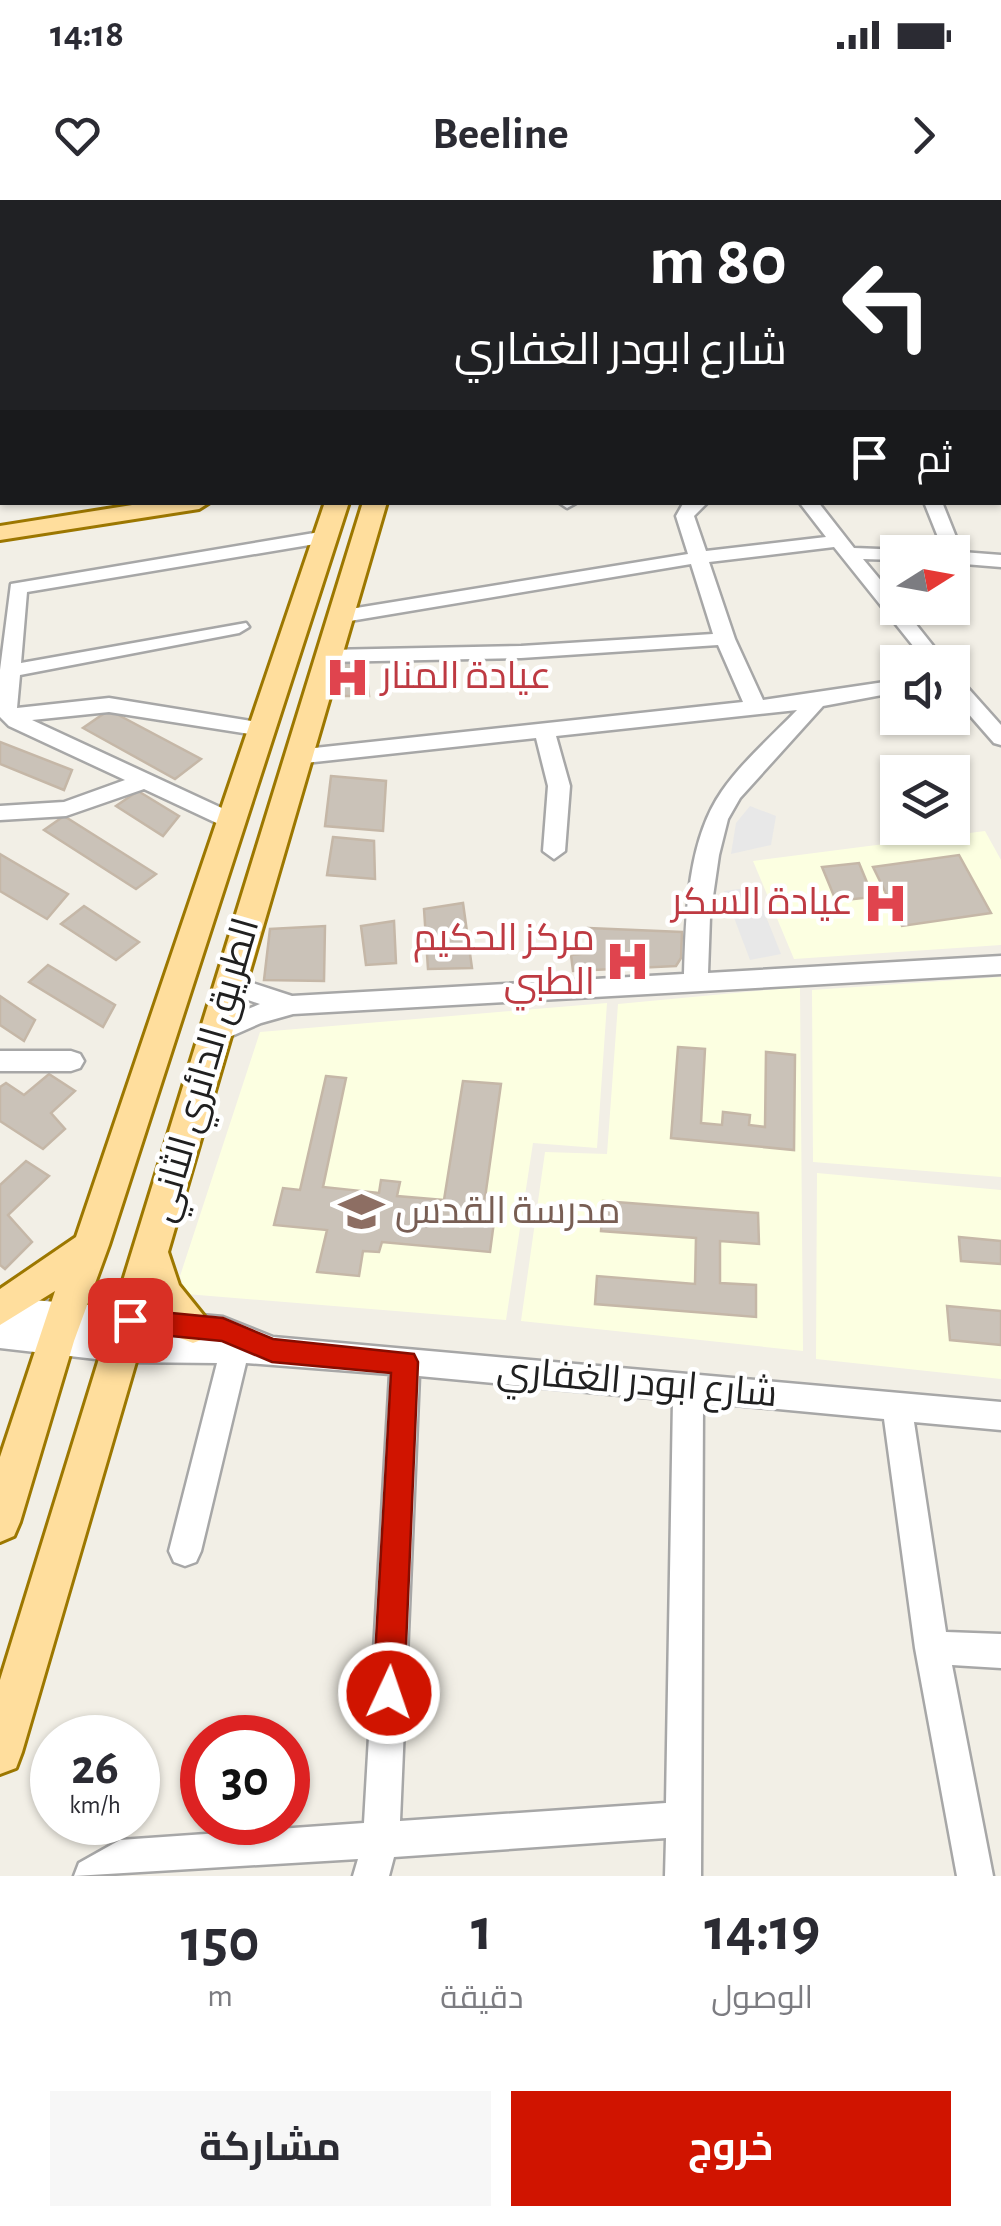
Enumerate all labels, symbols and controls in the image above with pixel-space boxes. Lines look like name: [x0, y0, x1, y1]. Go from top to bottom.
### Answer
text: 14:18: [50, 16, 124, 54]
icon: heart: [50, 108, 105, 163]
icon: forward: [896, 108, 951, 163]
text: Beeline: [432, 112, 569, 157]
text: 80 m: [649, 227, 787, 297]
icon: left: [822, 240, 952, 370]
text: شارع ابودر الغفاري: [454, 328, 787, 373]
icon: arrive: [842, 430, 897, 485]
text: ثم: [917, 442, 952, 480]
north arrow: [880, 535, 970, 625]
map controls: [880, 535, 970, 845]
button: sound: [880, 645, 970, 735]
hospital icon: عيادة المنار: [324, 653, 372, 701]
place label: عيادة المنار: [379, 658, 551, 696]
button: layers: [880, 755, 970, 845]
hospital icon: عيادة السكر: [862, 879, 910, 927]
place label: عيادة السكر: [670, 884, 853, 923]
street label: الطريق الدائري الثاني: [143, 914, 275, 1229]
place label: مركز الحكيم الطبي: [413, 920, 595, 1011]
hospital icon: مركز الحكيم الطبي: [604, 937, 652, 985]
school or university icon: مدرسة القدس: [338, 1188, 386, 1236]
place label: مدرسة القدس: [395, 1193, 621, 1233]
pin: [88, 1278, 173, 1363]
icon: arrive: [103, 1293, 158, 1348]
street label: شارع ابودر الغفاري: [495, 1351, 779, 1422]
position arrow: [337, 1641, 441, 1745]
speed limit sign: 30: [180, 1715, 310, 1845]
text: 26: [71, 1743, 119, 1793]
text: km/h: [69, 1793, 121, 1818]
text: 1: [471, 1901, 493, 1961]
text: 14:19: [704, 1901, 820, 1961]
text: 150: [181, 1912, 260, 1972]
text: m: [207, 1980, 233, 2012]
text: دقيقة: [440, 1982, 523, 2014]
text: الوصول: [711, 1982, 813, 2014]
button: مشاركة: [50, 2091, 491, 2206]
button: خروج: [511, 2091, 951, 2206]

